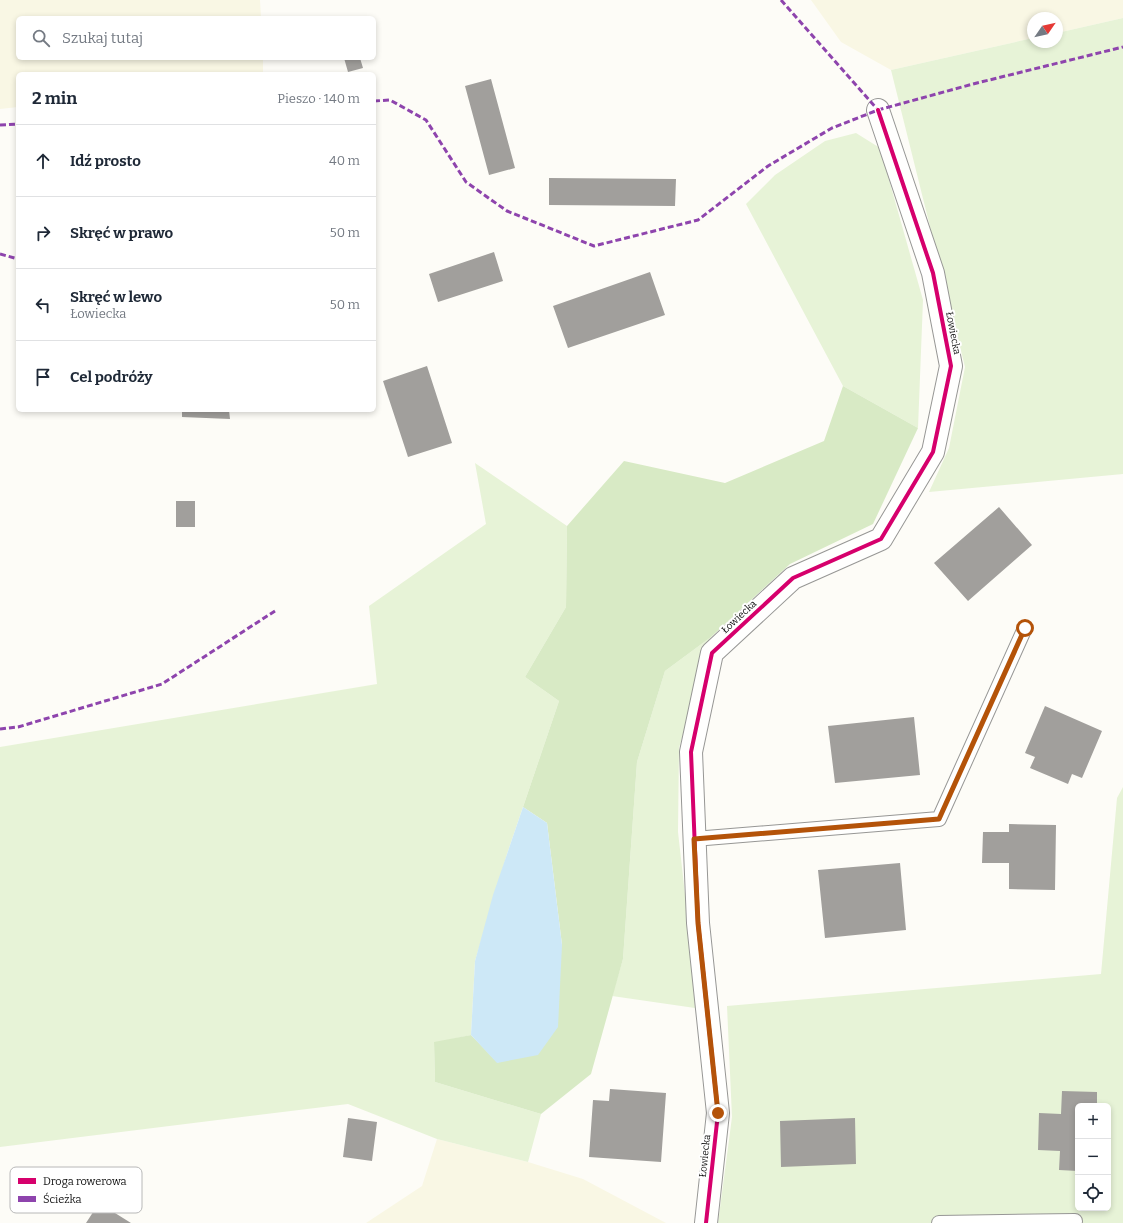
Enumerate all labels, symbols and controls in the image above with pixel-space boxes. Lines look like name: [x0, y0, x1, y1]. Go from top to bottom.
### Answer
north arrow: [1027, 12, 1063, 48]
search box: [16, 16, 376, 60]
icon: search: [30, 27, 52, 49]
text: Szukaj tutaj: [62, 29, 143, 47]
text: 2 min: [32, 88, 77, 109]
text: Pieszo · 140 m: [277, 91, 360, 106]
icon: ahead: [32, 150, 54, 172]
text: Idź prosto: [70, 152, 141, 170]
text: 40 m: [329, 153, 360, 168]
icon: right: [32, 222, 54, 244]
text: Skręć w prawo: [70, 224, 173, 242]
text: 50 m: [330, 225, 360, 240]
text: Skręć w lewo: [70, 288, 162, 306]
icon: left: [32, 294, 54, 316]
text: 50 m: [330, 297, 360, 312]
text: Łowiecka: [70, 306, 126, 321]
street label: Łowiecka: [943, 311, 963, 356]
icon: arrive: [32, 366, 54, 388]
text: Cel podróży: [70, 368, 153, 386]
street label: Łowiecka: [719, 597, 759, 636]
route start: [1016, 619, 1034, 637]
map controls: [1075, 1103, 1111, 1211]
button: +: [1075, 1103, 1111, 1139]
route end: [709, 1104, 727, 1122]
street label: Łowiecka: [697, 1133, 713, 1178]
button: −: [1075, 1139, 1111, 1175]
legend: [10, 1167, 142, 1213]
text: Droga rowerowa: [43, 1175, 127, 1188]
button: locate: [1075, 1175, 1111, 1211]
text: Ścieżka: [43, 1192, 81, 1206]

